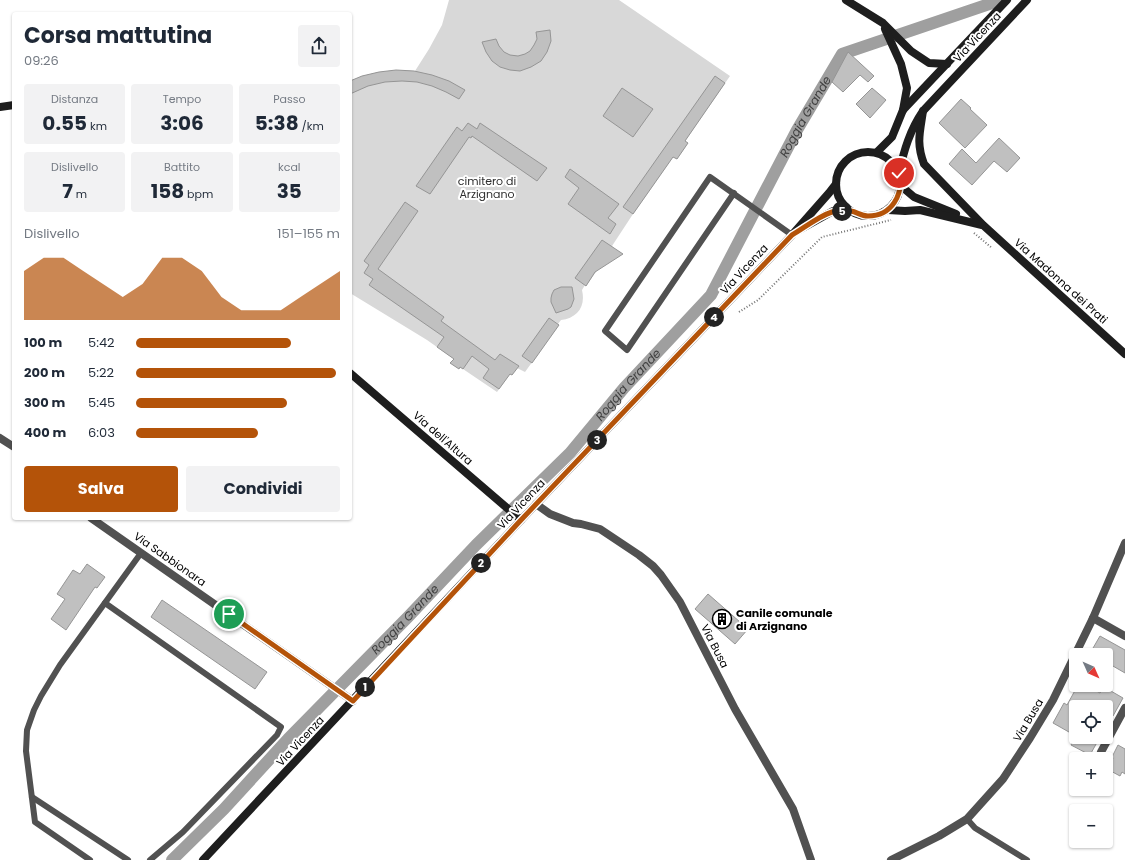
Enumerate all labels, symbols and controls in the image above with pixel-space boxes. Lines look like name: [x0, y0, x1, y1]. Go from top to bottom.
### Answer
street label: Via Vicenza: [949, 8, 1005, 66]
text: Corsa mattutina: [24, 20, 212, 51]
button: share: [298, 25, 340, 67]
text: 09:26: [24, 51, 59, 70]
water label: Roggia Grande: [775, 72, 835, 160]
text: Distanza: [51, 91, 98, 107]
text: Tempo: [163, 91, 201, 107]
text: Passo: [273, 91, 306, 107]
text: 0.55: [42, 109, 87, 137]
text: 3:06: [160, 109, 204, 137]
text: 5:38: [255, 109, 299, 137]
text: km: [87, 118, 107, 134]
text: /km: [299, 118, 324, 134]
pin: [882, 156, 916, 190]
text: Dislivello: [51, 159, 98, 175]
text: Battito: [164, 159, 200, 175]
text: kcal: [278, 159, 301, 175]
icon: check: [888, 162, 910, 184]
park label: cimitero di Arzignano: [458, 173, 517, 202]
text: 7: [62, 177, 73, 205]
text: 158: [151, 177, 184, 205]
text: 35: [277, 177, 302, 205]
text: m: [73, 186, 87, 202]
text: bpm: [184, 186, 213, 202]
pin: 5: [832, 201, 852, 221]
text: 5: [838, 203, 846, 219]
text: Dislivello: [24, 224, 80, 243]
text: 151–155 m: [277, 224, 340, 243]
street label: Via Madonna dei Prati: [1011, 235, 1111, 328]
street label: Via Vicenza: [716, 240, 772, 298]
pin: 4: [704, 307, 724, 327]
text: 4: [710, 309, 718, 325]
text: 100 m: [24, 333, 62, 352]
text: 5:42: [88, 333, 115, 352]
water label: Roggia Grande: [591, 344, 665, 424]
text: 200 m: [24, 363, 65, 382]
text: 5:22: [88, 363, 114, 382]
text: 300 m: [24, 393, 65, 412]
text: 5:45: [88, 393, 115, 412]
street label: Via dell'Altura: [410, 407, 476, 469]
text: 400 m: [24, 423, 66, 442]
text: 6:03: [88, 423, 115, 442]
pin: 3: [587, 430, 607, 450]
text: 3: [594, 432, 600, 448]
button: Salva: [24, 466, 178, 512]
button: Condividi: [186, 466, 340, 512]
street label: Via Vicenza: [493, 475, 549, 533]
street label: Via Sabbionara: [131, 528, 209, 590]
pin: 2: [471, 553, 491, 573]
text: 2: [478, 555, 484, 571]
water label: Roggia Grande: [367, 580, 443, 658]
pin: [212, 597, 246, 631]
icon: arrive: [218, 603, 240, 625]
place label: Canile comunale di Arzignano: [736, 605, 833, 634]
building icon: Canile comunale di Arzignano: [711, 608, 733, 630]
street label: Via Busa: [697, 621, 733, 671]
north arrow: [1069, 648, 1113, 692]
map controls: [1069, 648, 1113, 848]
pin: 1: [355, 677, 375, 697]
text: 1: [363, 679, 367, 695]
street label: Via Busa: [1009, 696, 1047, 744]
button: locate: [1069, 700, 1113, 744]
street label: Via Vicenza: [272, 712, 328, 770]
button: +: [1069, 752, 1113, 796]
button: −: [1069, 804, 1113, 848]

